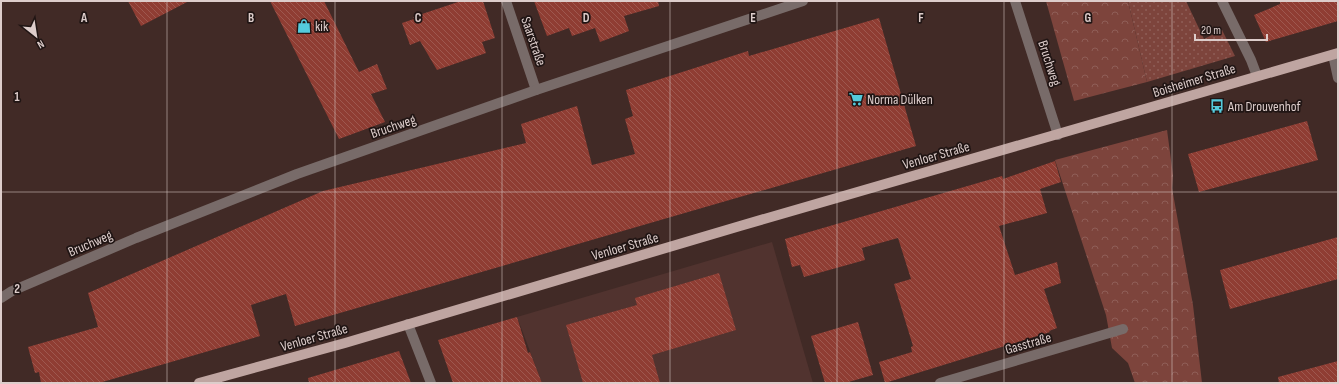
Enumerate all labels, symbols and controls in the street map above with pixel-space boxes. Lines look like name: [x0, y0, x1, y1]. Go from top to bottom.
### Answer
text: A: [80, 10, 88, 26]
text: B: [248, 10, 254, 26]
text: C: [415, 10, 422, 26]
text: D: [583, 10, 590, 26]
text: E: [750, 10, 756, 26]
text: F: [918, 10, 924, 26]
text: G: [1085, 10, 1092, 26]
street label: Saarstraße: [517, 14, 550, 68]
north arrow: [16, 16, 56, 56]
scale bar: [1195, 16, 1267, 42]
shop icon: kik: [296, 18, 312, 34]
place label: kik: [315, 18, 329, 35]
text: 20 m: [1201, 23, 1221, 38]
text: N: [35, 37, 47, 51]
street label: Bruchweg: [1034, 38, 1065, 88]
street label: Boisheimer Straße: [1151, 60, 1238, 101]
text: 1: [14, 89, 20, 105]
supermarket icon: Norma Dülken: [848, 91, 864, 107]
place label: Norma Dülken: [867, 91, 933, 108]
bus stop icon: Am Drouvenhof: [1209, 98, 1225, 114]
place label: Am Drouvenhof: [1227, 98, 1302, 115]
street label: Bruchweg: [368, 111, 418, 142]
street label: Venloer Straße: [901, 138, 972, 173]
street label: Bruchweg: [65, 226, 115, 260]
street label: Venloer Straße: [590, 229, 661, 264]
text: 2: [14, 281, 20, 297]
street label: Venloer Straße: [279, 320, 350, 355]
street label: Gasstraße: [1003, 329, 1053, 358]

